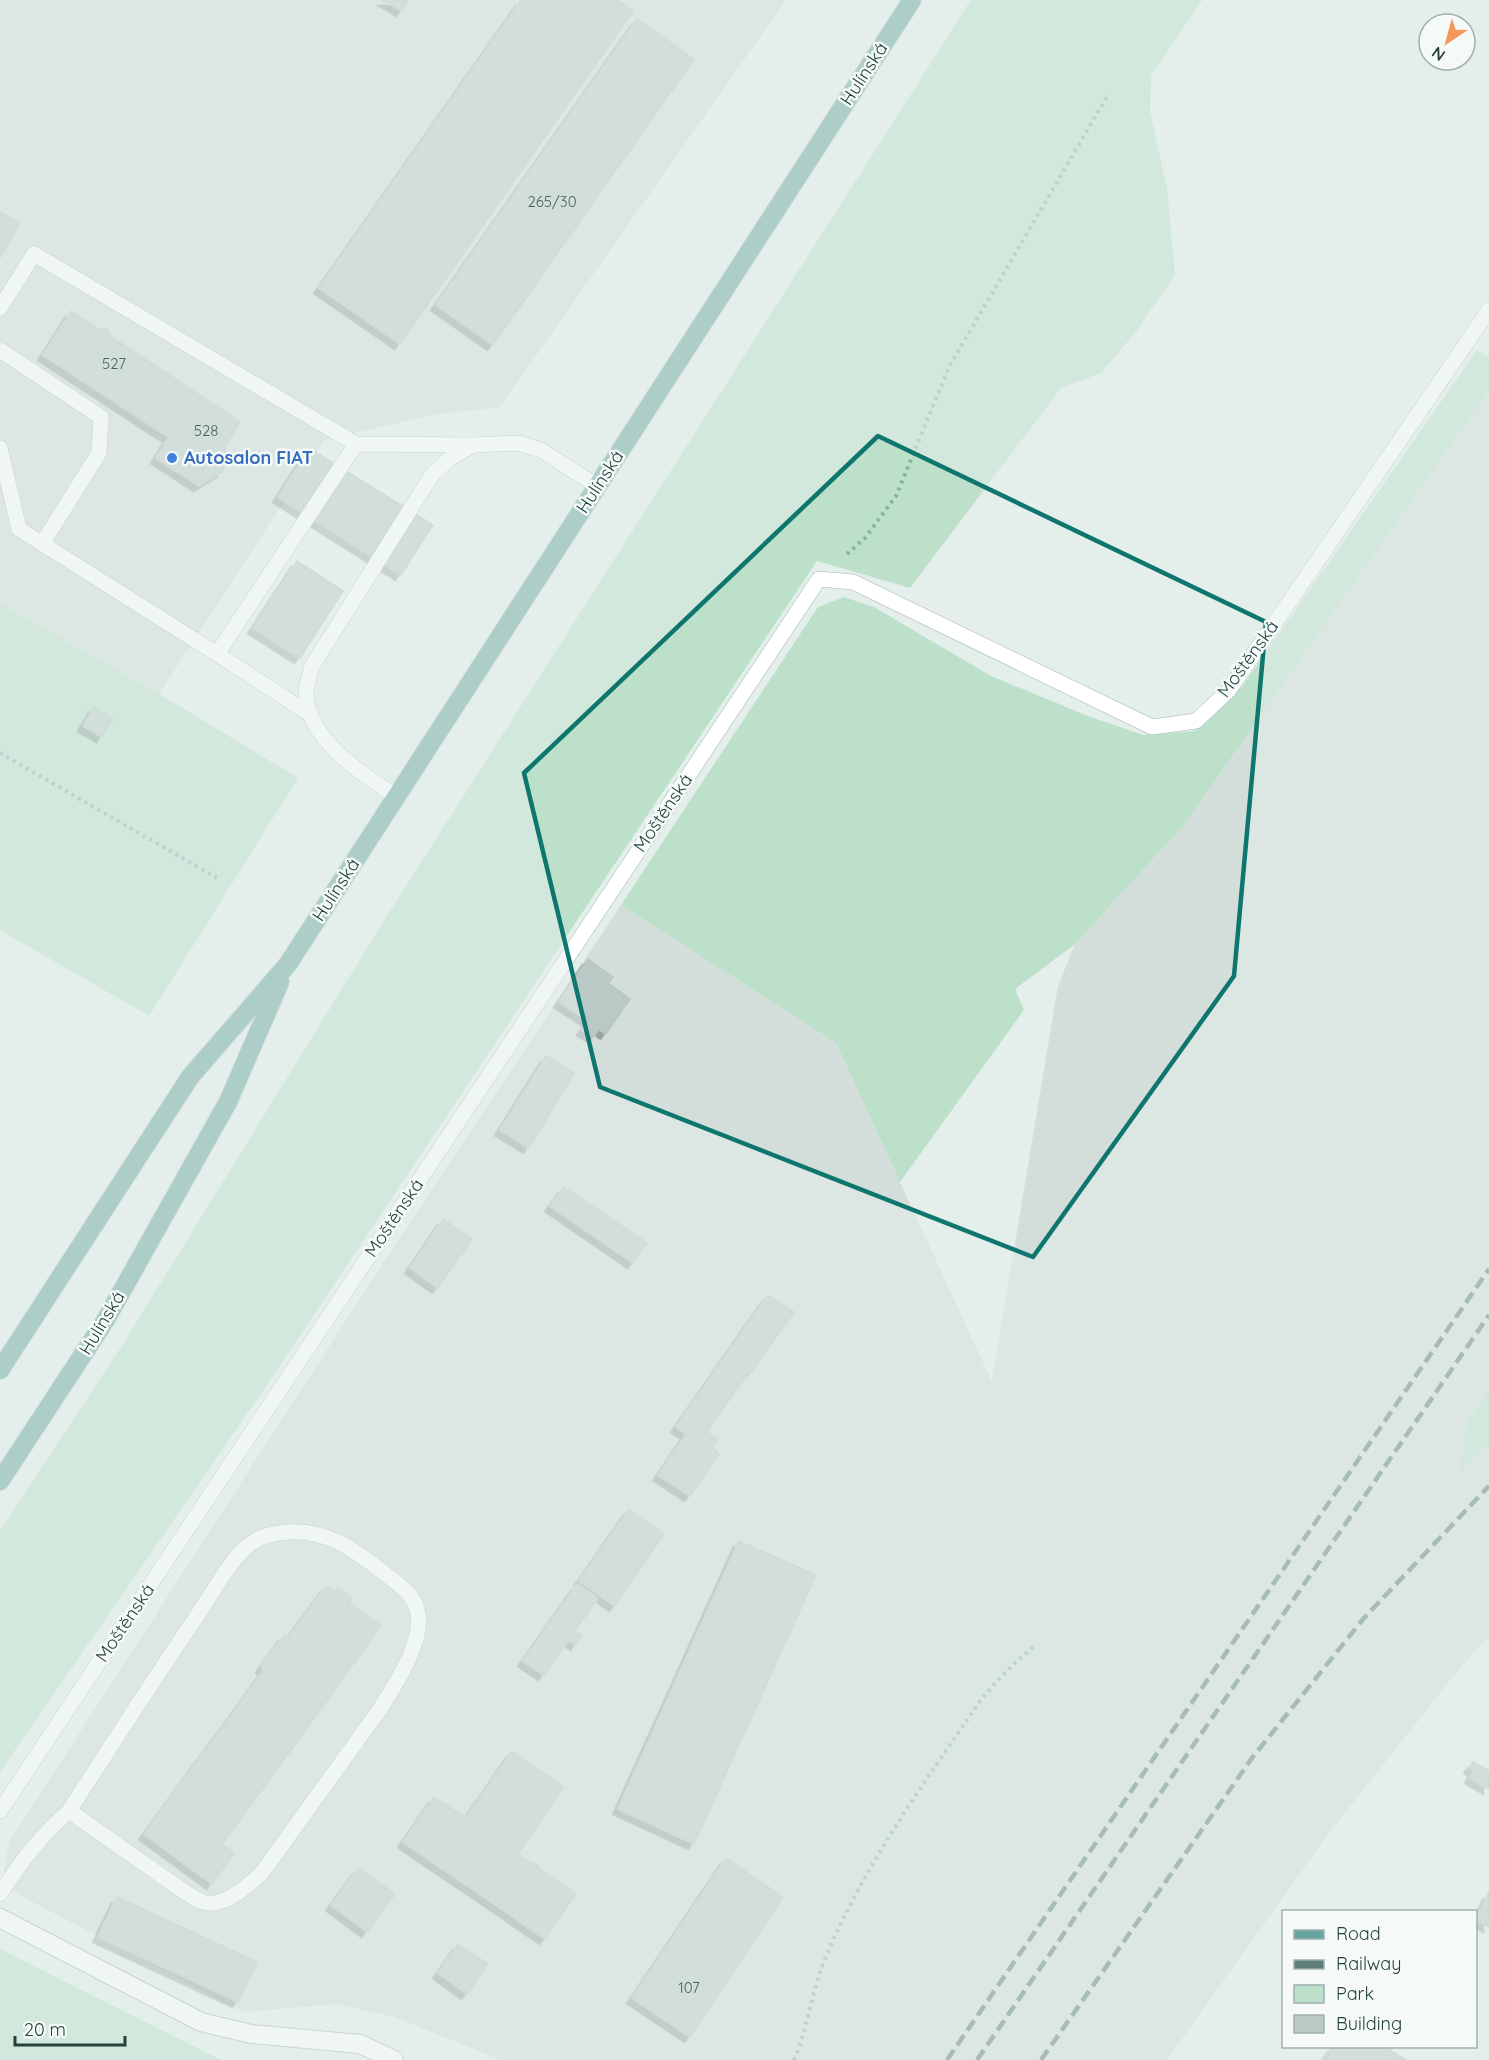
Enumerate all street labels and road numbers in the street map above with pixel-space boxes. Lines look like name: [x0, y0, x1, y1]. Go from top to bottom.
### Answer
street label: Hulínská: [835, 38, 892, 110]
street label: Hulínská: [571, 446, 628, 518]
street label: Moštěnská: [1212, 616, 1283, 702]
street label: Moštěnská: [628, 769, 697, 856]
street label: Hulínská: [307, 854, 364, 926]
street label: Moštěnská: [359, 1174, 428, 1261]
street label: Hulínská: [74, 1287, 130, 1359]
street label: Moštěnská: [90, 1579, 159, 1666]

